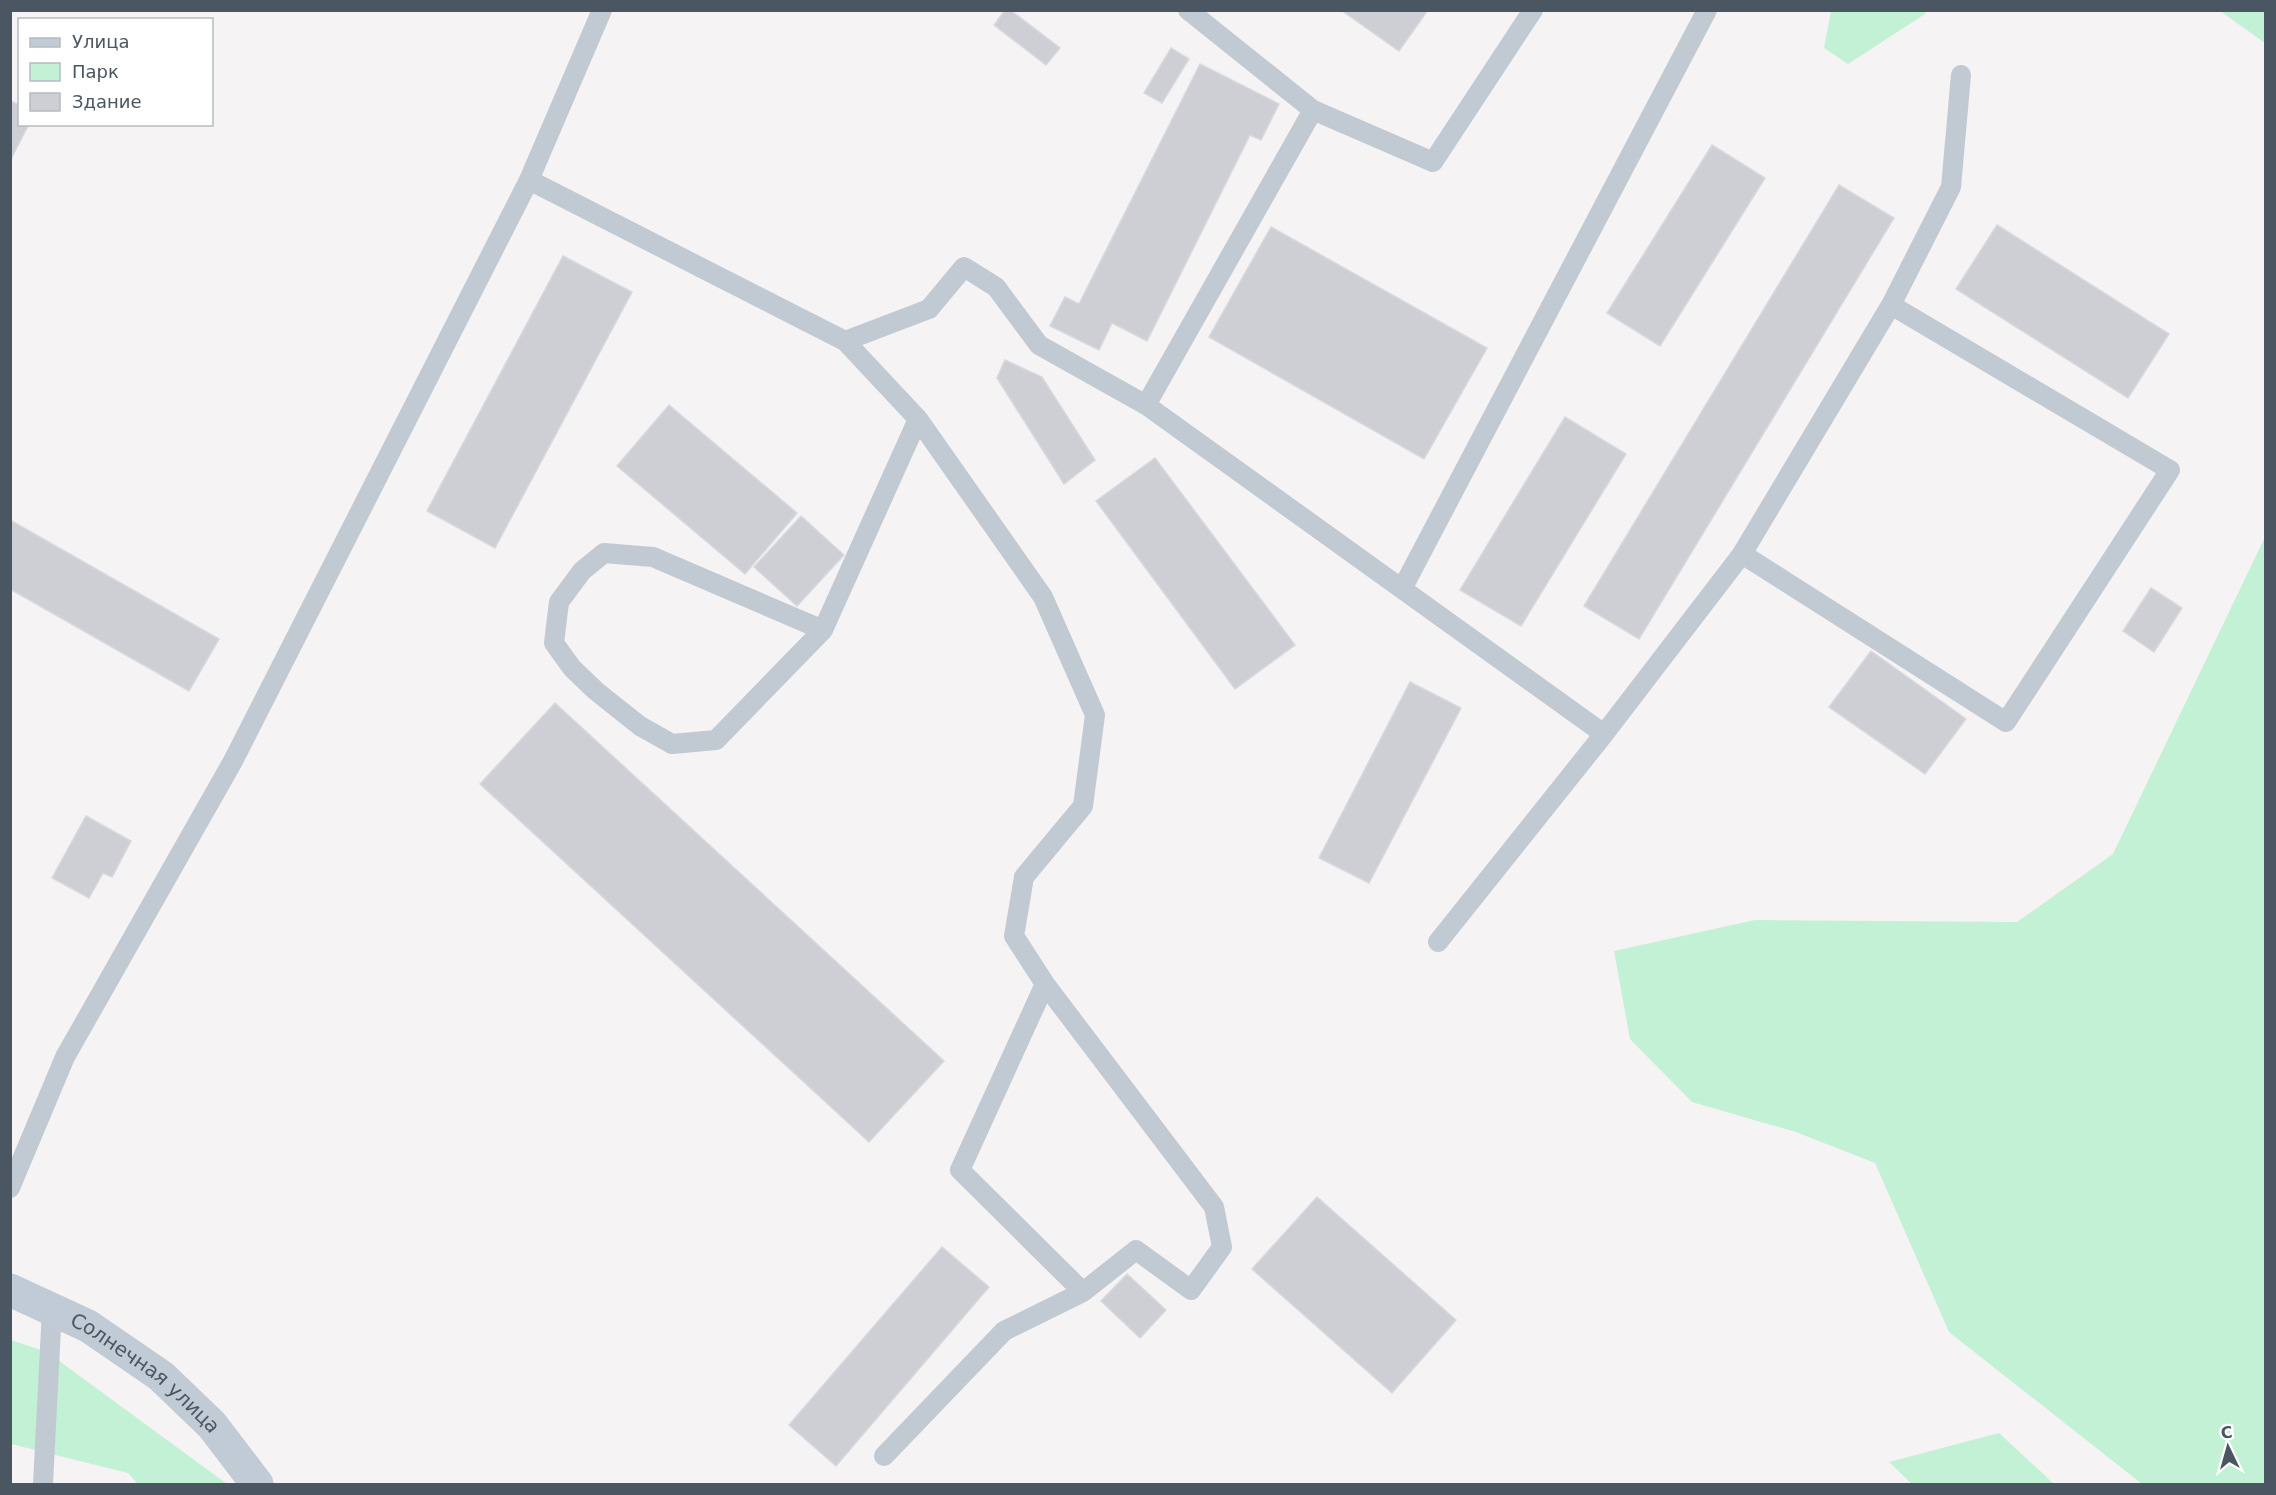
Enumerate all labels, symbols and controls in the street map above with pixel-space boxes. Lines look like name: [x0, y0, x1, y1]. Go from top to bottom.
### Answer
legend: [18, 18, 213, 126]
text: Улица: [72, 31, 129, 52]
text: Парк: [72, 61, 119, 82]
text: Здание: [72, 91, 142, 112]
street label: Солнечная улица: [67, 1308, 226, 1438]
north arrow: [2198, 1417, 2258, 1477]
text: С: [2220, 1423, 2233, 1443]

